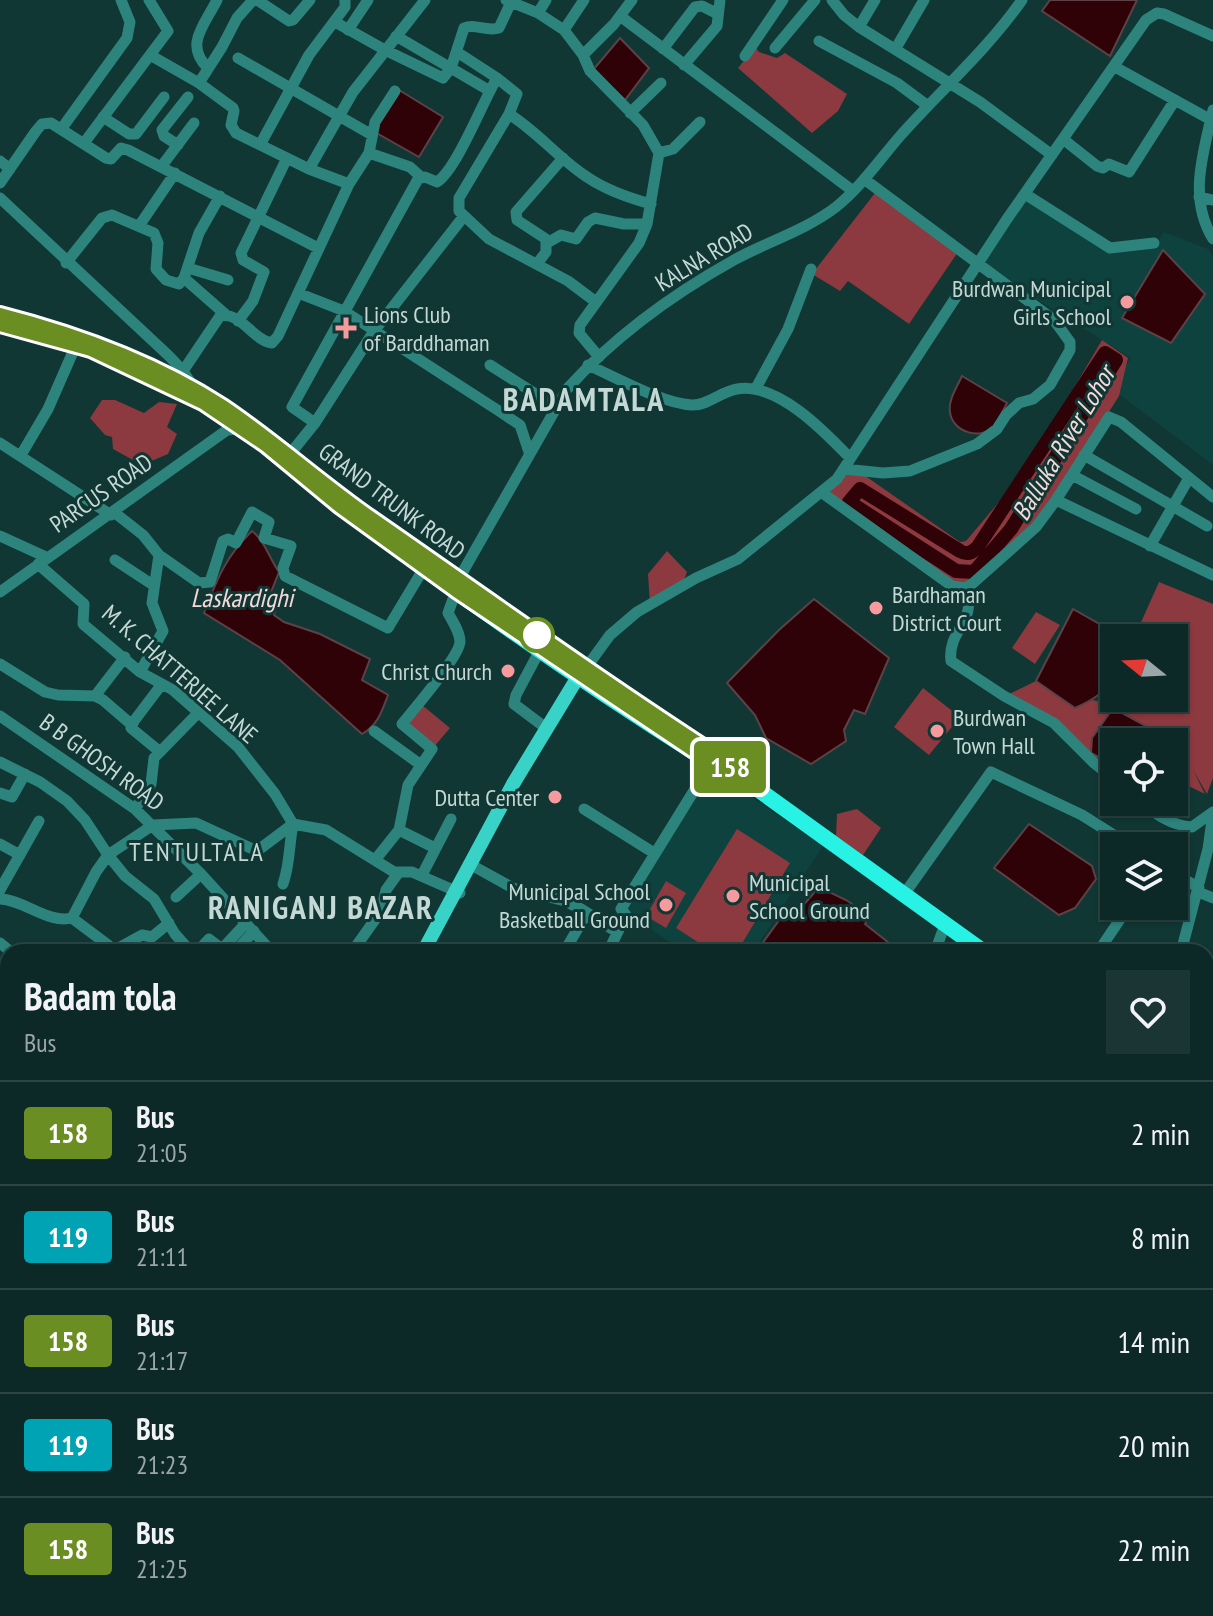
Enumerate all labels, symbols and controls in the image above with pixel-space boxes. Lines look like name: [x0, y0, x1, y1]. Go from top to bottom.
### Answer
street label: KALNA ROAD: [649, 216, 759, 298]
place label: Burdwan Municipal Girls School: [952, 273, 1111, 332]
marker: Burdwan Municipal Girls School: [1118, 293, 1136, 311]
place label: Lions Club of Barddhaman: [364, 299, 490, 358]
marker: Lions Club of Barddhaman: [335, 317, 357, 339]
water label: Balluka River Lohor: [1004, 356, 1124, 526]
district label: BADAMTALA: [503, 378, 665, 420]
street label: GRAND TRUNK ROAD: [313, 436, 471, 566]
street label: PARCUS ROAD: [44, 446, 158, 540]
place label: Bardhaman District Court: [892, 579, 1002, 638]
water label: Laskardighi: [191, 581, 297, 614]
street label: M. K. CHATTERJEE LANE: [96, 598, 264, 750]
marker: Bardhaman District Court: [867, 599, 885, 617]
unlabelled marker: [520, 618, 554, 652]
north arrow: [1100, 624, 1188, 712]
map controls: [1100, 624, 1188, 920]
place label: Christ Church: [381, 656, 492, 687]
marker: Christ Church: [499, 662, 517, 680]
place label: Burdwan Town Hall: [953, 702, 1035, 761]
street label: B B GHOSH ROAD: [34, 706, 170, 818]
marker: Burdwan Town Hall: [928, 722, 946, 740]
button: locate: [1100, 728, 1188, 816]
line badge: 158: [684, 741, 776, 793]
text: 158: [710, 748, 750, 785]
place label: Dutta Center: [434, 782, 539, 813]
marker: Dutta Center: [546, 788, 564, 806]
button: layers: [1100, 832, 1188, 920]
district label: TENTULTALA: [129, 835, 265, 868]
place label: Municipal School Ground: [749, 867, 870, 926]
place label: Municipal School Basketball Ground: [499, 876, 650, 935]
district label: RANIGANJ BAZAR: [208, 886, 434, 928]
marker: Municipal School Ground: [724, 887, 742, 905]
marker: Municipal School Basketball Ground: [657, 896, 675, 914]
button: heart: [1106, 970, 1190, 1054]
text: Badam tola: [24, 971, 177, 1020]
text: Bus: [24, 1026, 56, 1059]
text: Bus: [136, 1097, 175, 1136]
text: 158: [48, 1114, 88, 1151]
text: 2 min: [1131, 1114, 1190, 1153]
text: 21:05: [136, 1136, 188, 1169]
text: Bus: [136, 1201, 175, 1240]
text: 119: [48, 1218, 88, 1255]
text: 8 min: [1131, 1218, 1190, 1257]
text: 21:11: [136, 1240, 188, 1273]
text: Bus: [136, 1305, 175, 1344]
text: 158: [48, 1322, 88, 1359]
text: 14 min: [1117, 1322, 1190, 1361]
text: 21:17: [136, 1344, 188, 1377]
text: Bus: [136, 1409, 175, 1448]
text: 119: [48, 1426, 88, 1463]
text: 20 min: [1117, 1426, 1190, 1465]
text: 21:23: [136, 1448, 188, 1481]
text: Bus: [136, 1513, 175, 1552]
text: 158: [48, 1530, 88, 1567]
text: 22 min: [1117, 1530, 1190, 1569]
text: 21:25: [136, 1552, 188, 1585]

